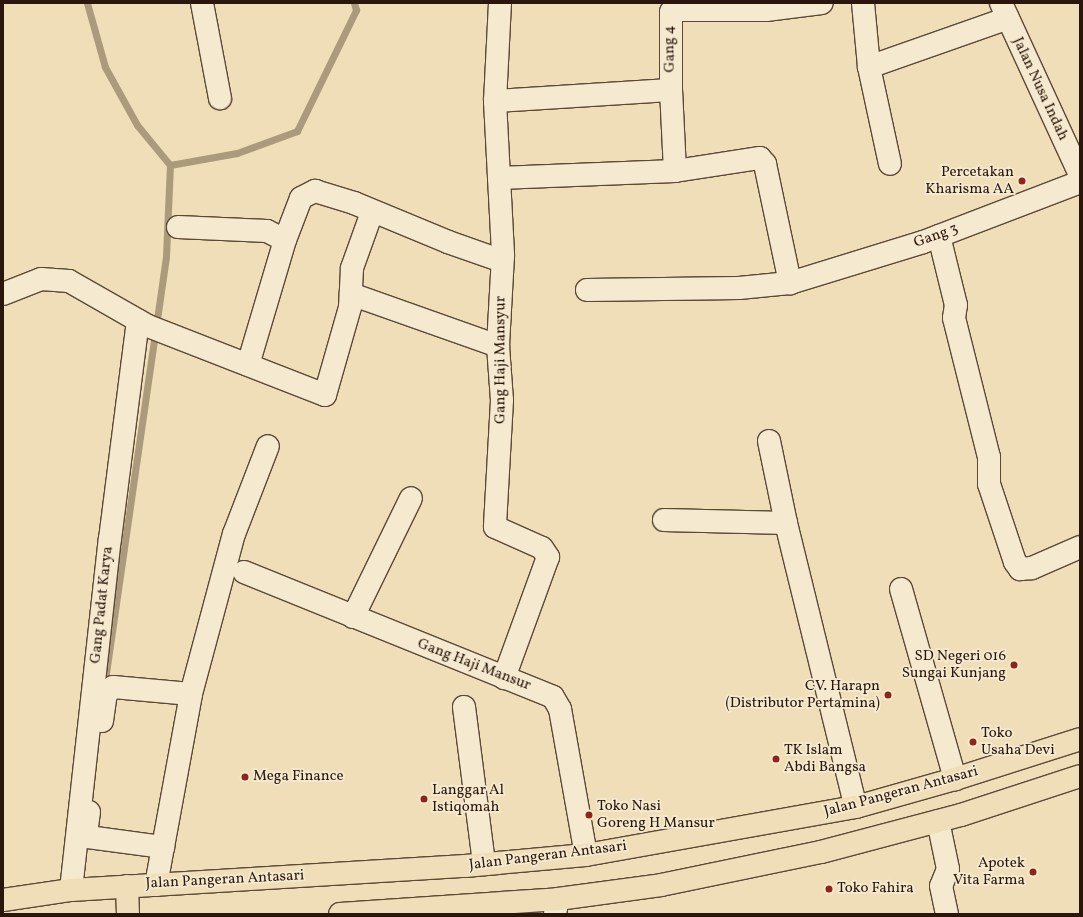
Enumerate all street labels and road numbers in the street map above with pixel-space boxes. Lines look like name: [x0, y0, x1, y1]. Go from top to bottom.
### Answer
street label: Gang 4: [661, 25, 679, 73]
street label: Jalan Nusa Indah: [1008, 34, 1072, 144]
street label: Gang 3: [911, 220, 961, 252]
street label: Gang Haji Mansyur: [492, 296, 510, 424]
street label: Gang Padat Karya: [87, 546, 117, 664]
street label: Gang Haji Mansur: [415, 635, 533, 695]
street label: Jalan Pangeran Antasari: [822, 763, 980, 821]
street label: Jalan Pangeran Antasari: [468, 837, 628, 875]
street label: Jalan Pangeran Antasari: [145, 867, 305, 893]

